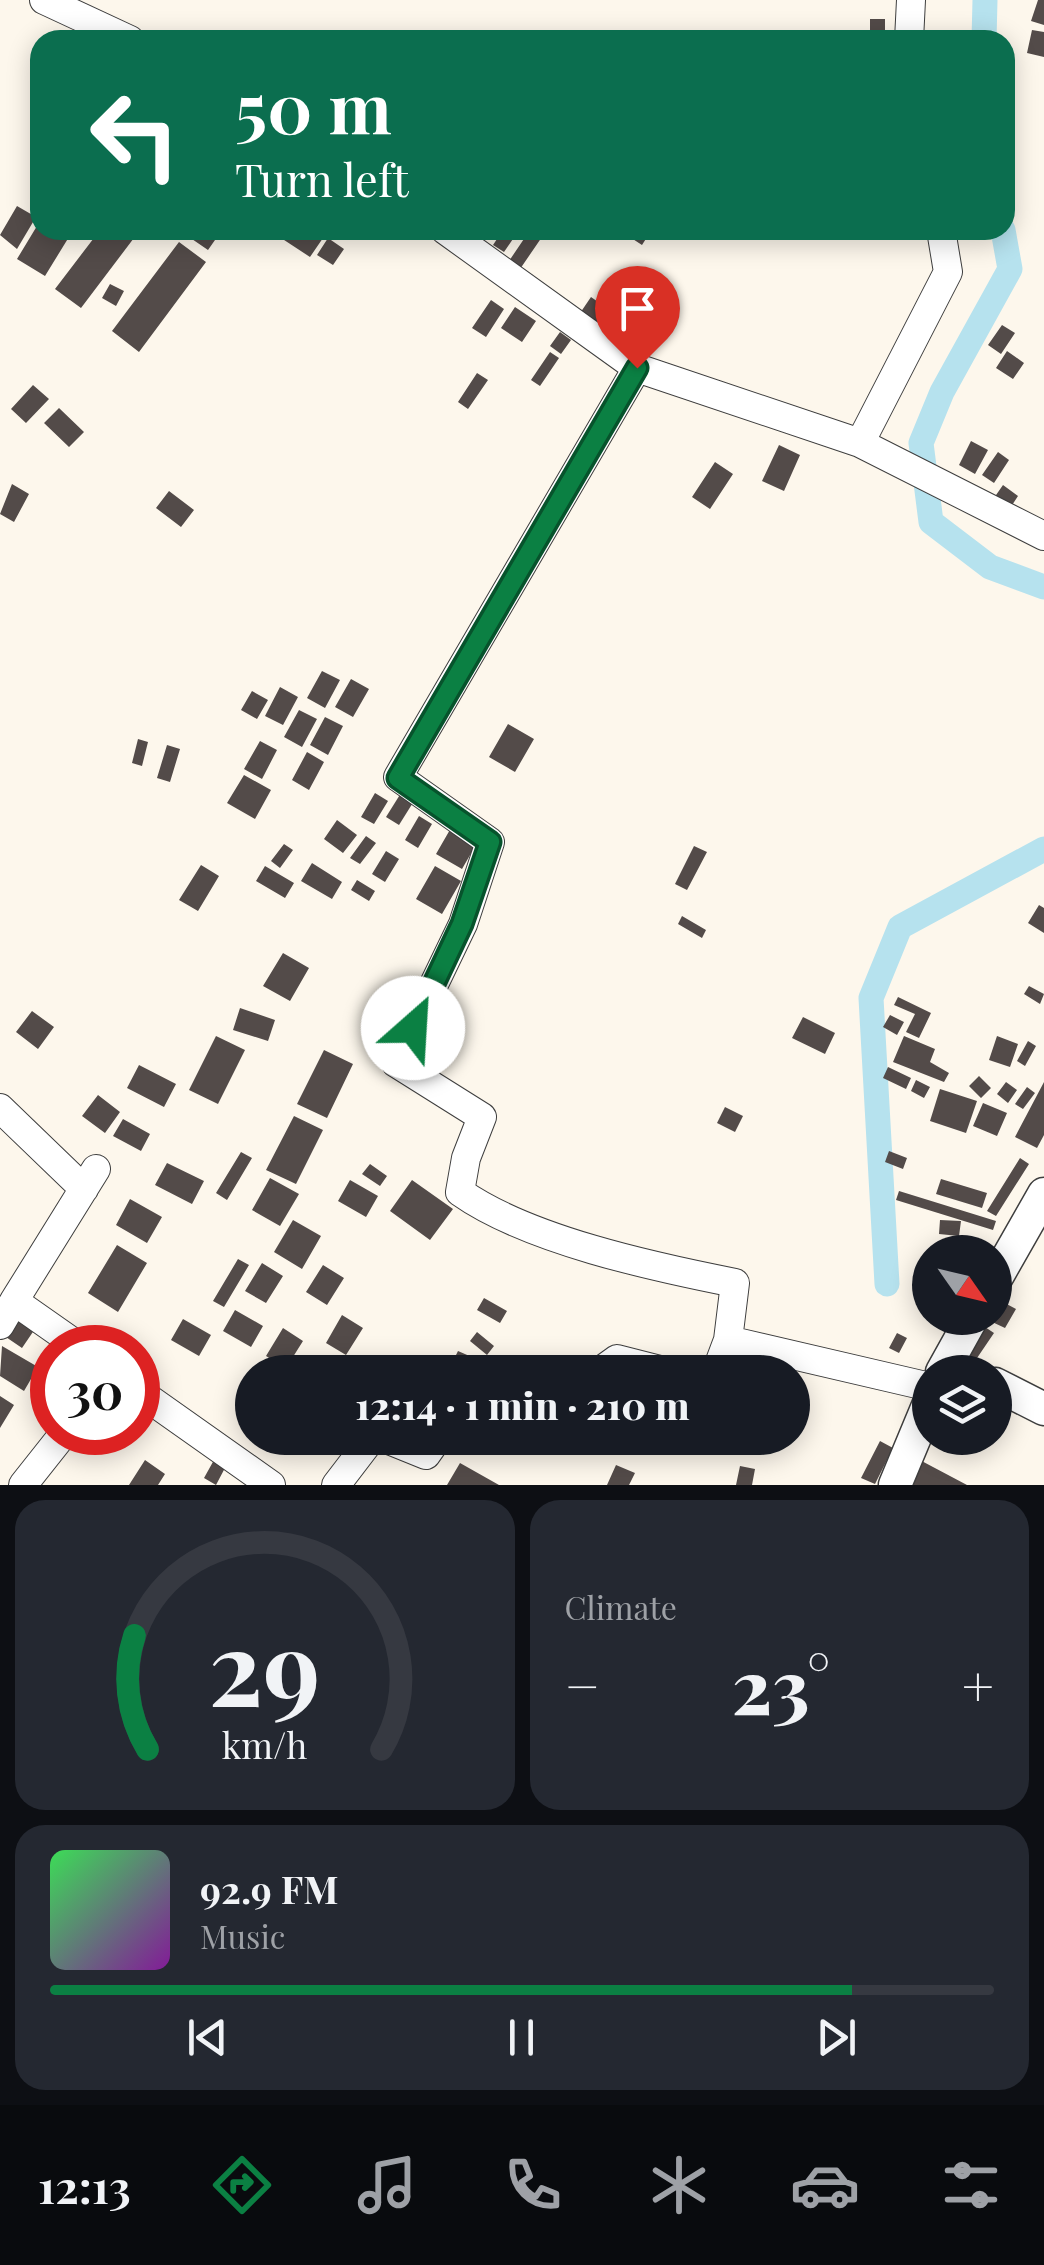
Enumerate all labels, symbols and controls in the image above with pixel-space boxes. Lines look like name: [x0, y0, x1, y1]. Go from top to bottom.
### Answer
text: 50 m: [235, 58, 392, 152]
icon: left: [70, 70, 200, 200]
text: Turn left: [235, 148, 409, 208]
pin: [595, 266, 680, 369]
icon: arrive: [610, 281, 665, 336]
position arrow: [361, 976, 465, 1080]
north arrow: [912, 1235, 1012, 1335]
map controls: [912, 1235, 1012, 1455]
speed limit sign: 30: [30, 1325, 160, 1455]
button: layers: [912, 1355, 1012, 1455]
text: 12:14 · 1 min · 210 m: [355, 1379, 690, 1430]
text: Climate: [565, 1585, 677, 1628]
text: 29: [209, 1594, 321, 1733]
text: 23°: [732, 1634, 830, 1734]
text: −: [565, 1647, 600, 1721]
text: +: [962, 1647, 994, 1721]
text: km/h: [222, 1720, 308, 1768]
text: 92.9 FM: [200, 1863, 338, 1914]
text: Music: [200, 1914, 285, 1957]
icon: previous: [180, 2010, 235, 2065]
icon: pause: [494, 2010, 549, 2065]
icon: next: [809, 2010, 864, 2065]
icon: directions: [207, 2150, 277, 2220]
icon: music: [352, 2150, 422, 2220]
icon: phone: [498, 2150, 568, 2220]
icon: climate: [644, 2150, 714, 2220]
icon: car: [790, 2150, 860, 2220]
icon: filters: [936, 2150, 1006, 2220]
text: 12:13: [38, 2155, 131, 2215]

